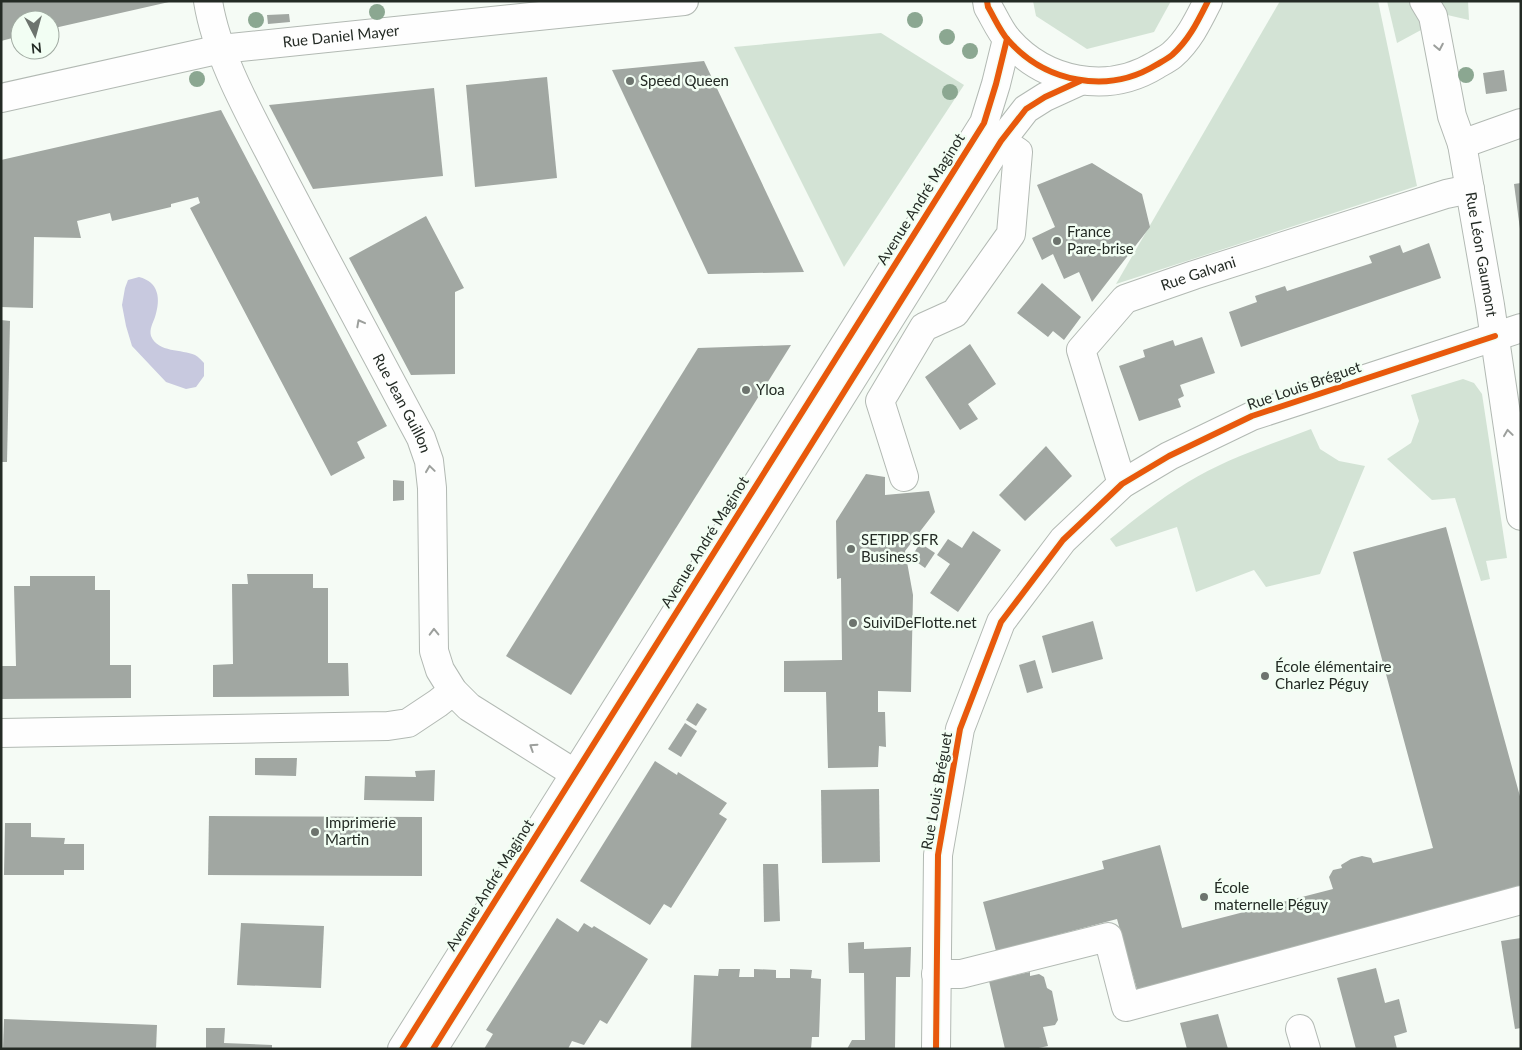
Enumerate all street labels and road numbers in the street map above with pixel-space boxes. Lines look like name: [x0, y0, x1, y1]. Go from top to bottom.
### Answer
street label: Rue Daniel Mayer: [282, 21, 401, 51]
street label: Avenue André Maginot: [872, 129, 968, 267]
street label: Rue Léon Gaumont: [1462, 190, 1502, 318]
street label: Rue Galvani: [1158, 252, 1238, 294]
street label: Rue Jean Guillon: [370, 350, 435, 455]
street label: Rue Louis Bréguet: [1244, 357, 1364, 413]
street label: Avenue André Maginot: [656, 472, 752, 610]
street label: Rue Louis Bréguet: [917, 730, 955, 851]
street label: Avenue André Maginot: [441, 815, 537, 953]

